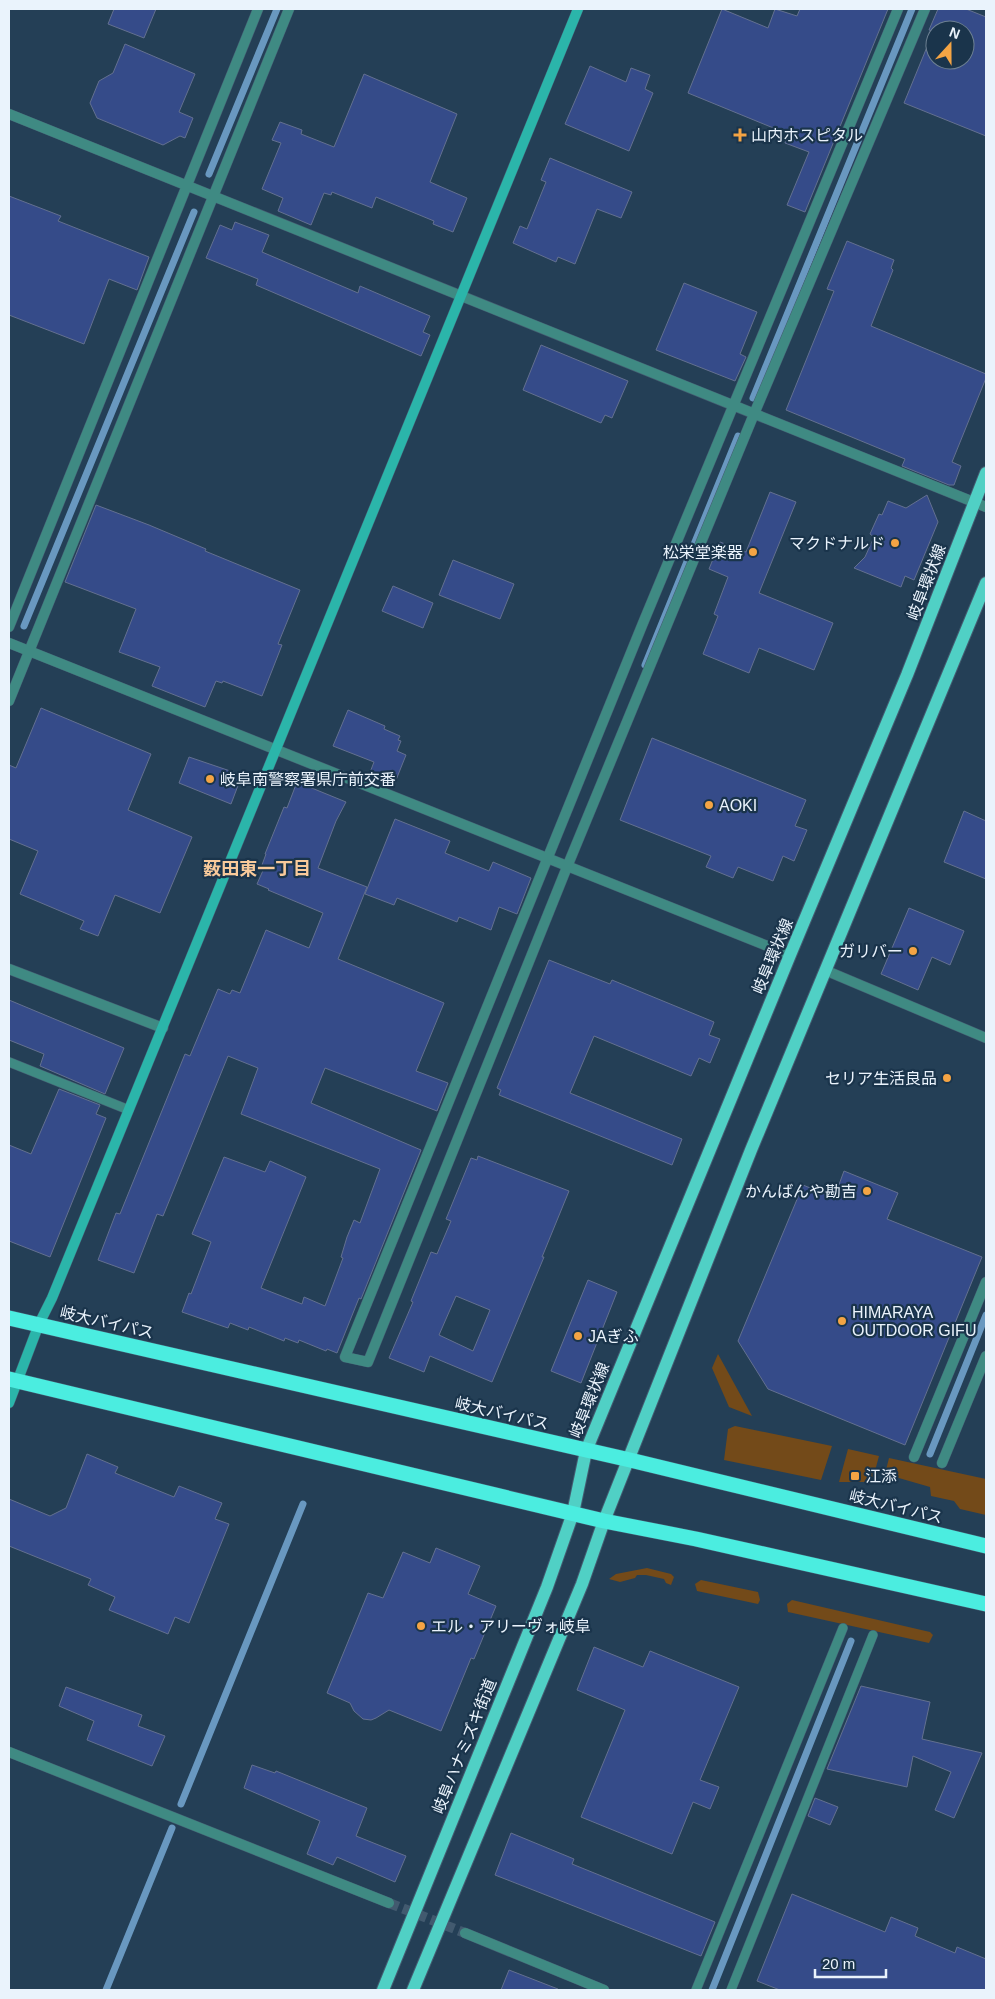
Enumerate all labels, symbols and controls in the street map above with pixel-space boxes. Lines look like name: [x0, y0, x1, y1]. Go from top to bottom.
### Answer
north arrow: [925, 20, 975, 70]
text: N: [947, 24, 962, 42]
place label: 山内ホスピタル: [751, 127, 863, 144]
marker: 山内ホスピタル: [733, 128, 747, 142]
place label: マクドナルド: [789, 535, 885, 552]
marker: マクドナルド: [889, 537, 901, 549]
street label: 岐阜環状線: [904, 542, 949, 623]
place label: 松栄堂楽器: [663, 544, 743, 561]
marker: 松栄堂楽器: [747, 546, 759, 558]
place label: 岐阜南警察署県庁前交番: [220, 771, 396, 788]
marker: 岐阜南警察署県庁前交番: [204, 773, 216, 785]
place label: AOKI: [719, 797, 757, 814]
marker: AOKI: [703, 799, 715, 811]
district label: 薮田東一丁目: [203, 859, 311, 879]
street label: 岐阜環状線: [749, 916, 796, 996]
place label: ガリバー: [839, 943, 903, 960]
marker: ガリバー: [907, 945, 919, 957]
place label: セリア生活良品: [825, 1070, 937, 1087]
marker: セリア生活良品: [941, 1072, 953, 1084]
place label: かんばんや勘吉: [745, 1183, 857, 1200]
marker: かんばんや勘吉: [861, 1185, 873, 1197]
street label: 岐大バイパス: [58, 1303, 155, 1342]
place label: HIMARAYA OUTDOOR GIFU: [852, 1304, 976, 1339]
marker: HIMARAYA OUTDOOR GIFU: [836, 1315, 848, 1327]
place label: JAぎふ: [588, 1328, 639, 1345]
marker: JAぎふ: [572, 1330, 584, 1342]
street label: 岐阜環状線: [567, 1360, 612, 1440]
street label: 岐大バイパス: [453, 1394, 550, 1433]
place label: 江添: [865, 1468, 897, 1485]
marker: 江添: [849, 1470, 861, 1482]
street label: 岐大バイパス: [847, 1487, 944, 1526]
place label: エル・アリーヴォ岐阜: [431, 1618, 591, 1635]
marker: エル・アリーヴォ岐阜: [415, 1620, 427, 1632]
street label: 岐阜ハナミズキ街道: [430, 1676, 499, 1816]
scale bar: [815, 1946, 886, 1978]
text: 20 m: [822, 1955, 855, 1972]

